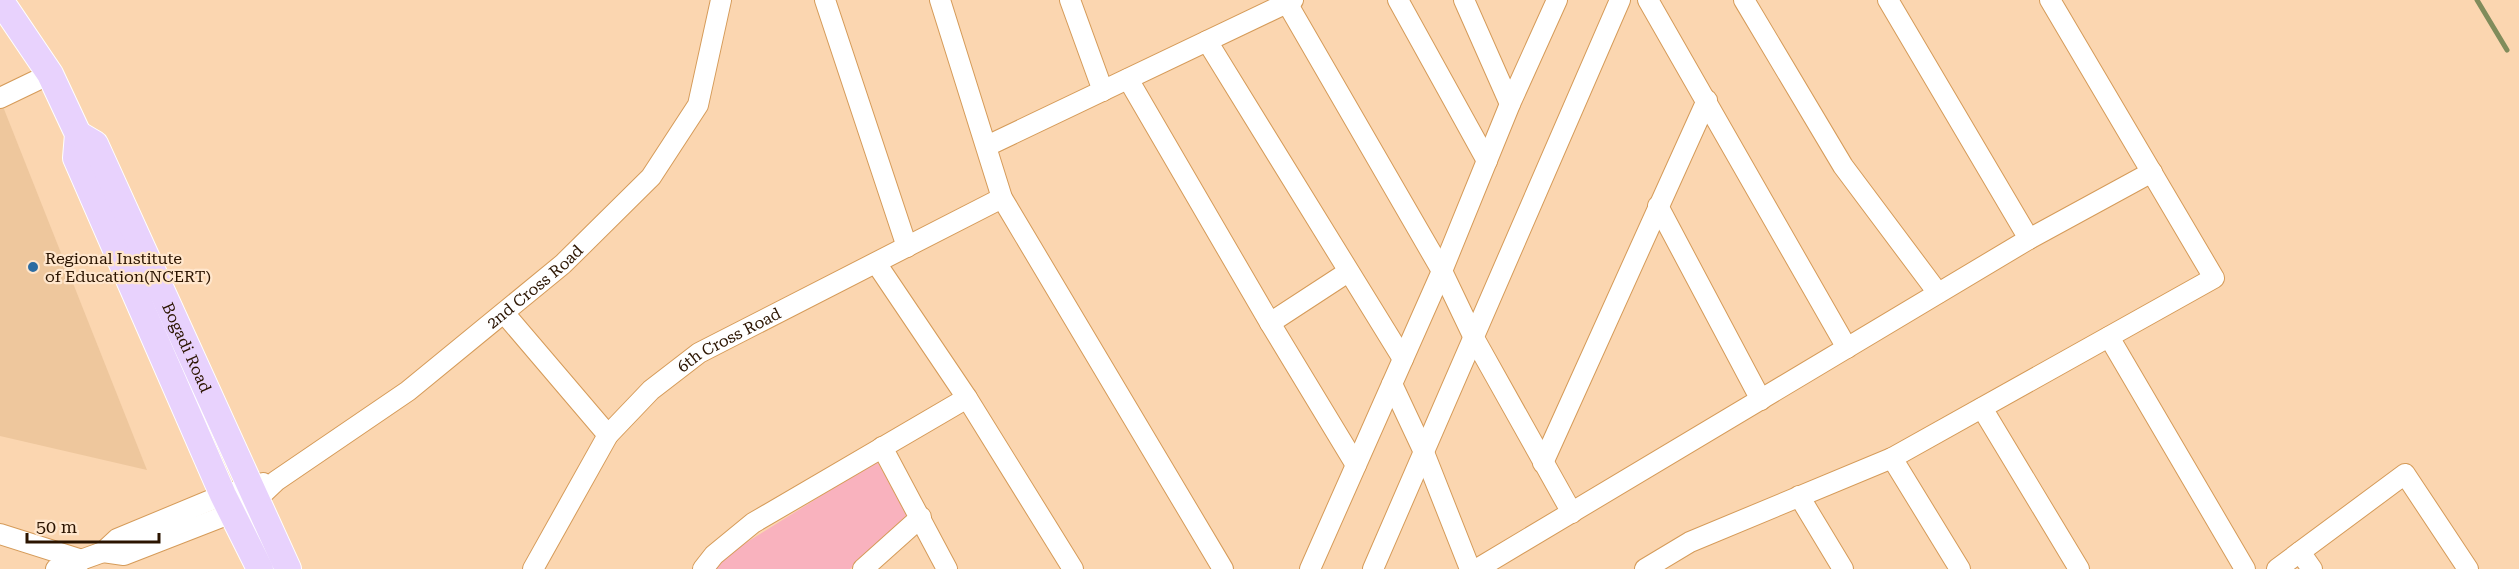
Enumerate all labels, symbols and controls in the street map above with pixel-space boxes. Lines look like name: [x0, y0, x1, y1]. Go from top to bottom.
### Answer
street label: 2nd Cross Road: [483, 241, 587, 332]
place label: Regional Institute of Education(NCERT): [45, 249, 211, 286]
marker: Regional Institute of Education(NCERT): [26, 260, 40, 274]
street label: Bogadi Road: [159, 299, 216, 395]
street label: 6th Cross Road: [673, 303, 784, 376]
scale bar: [27, 506, 159, 544]
text: 50 m: [36, 516, 77, 537]

